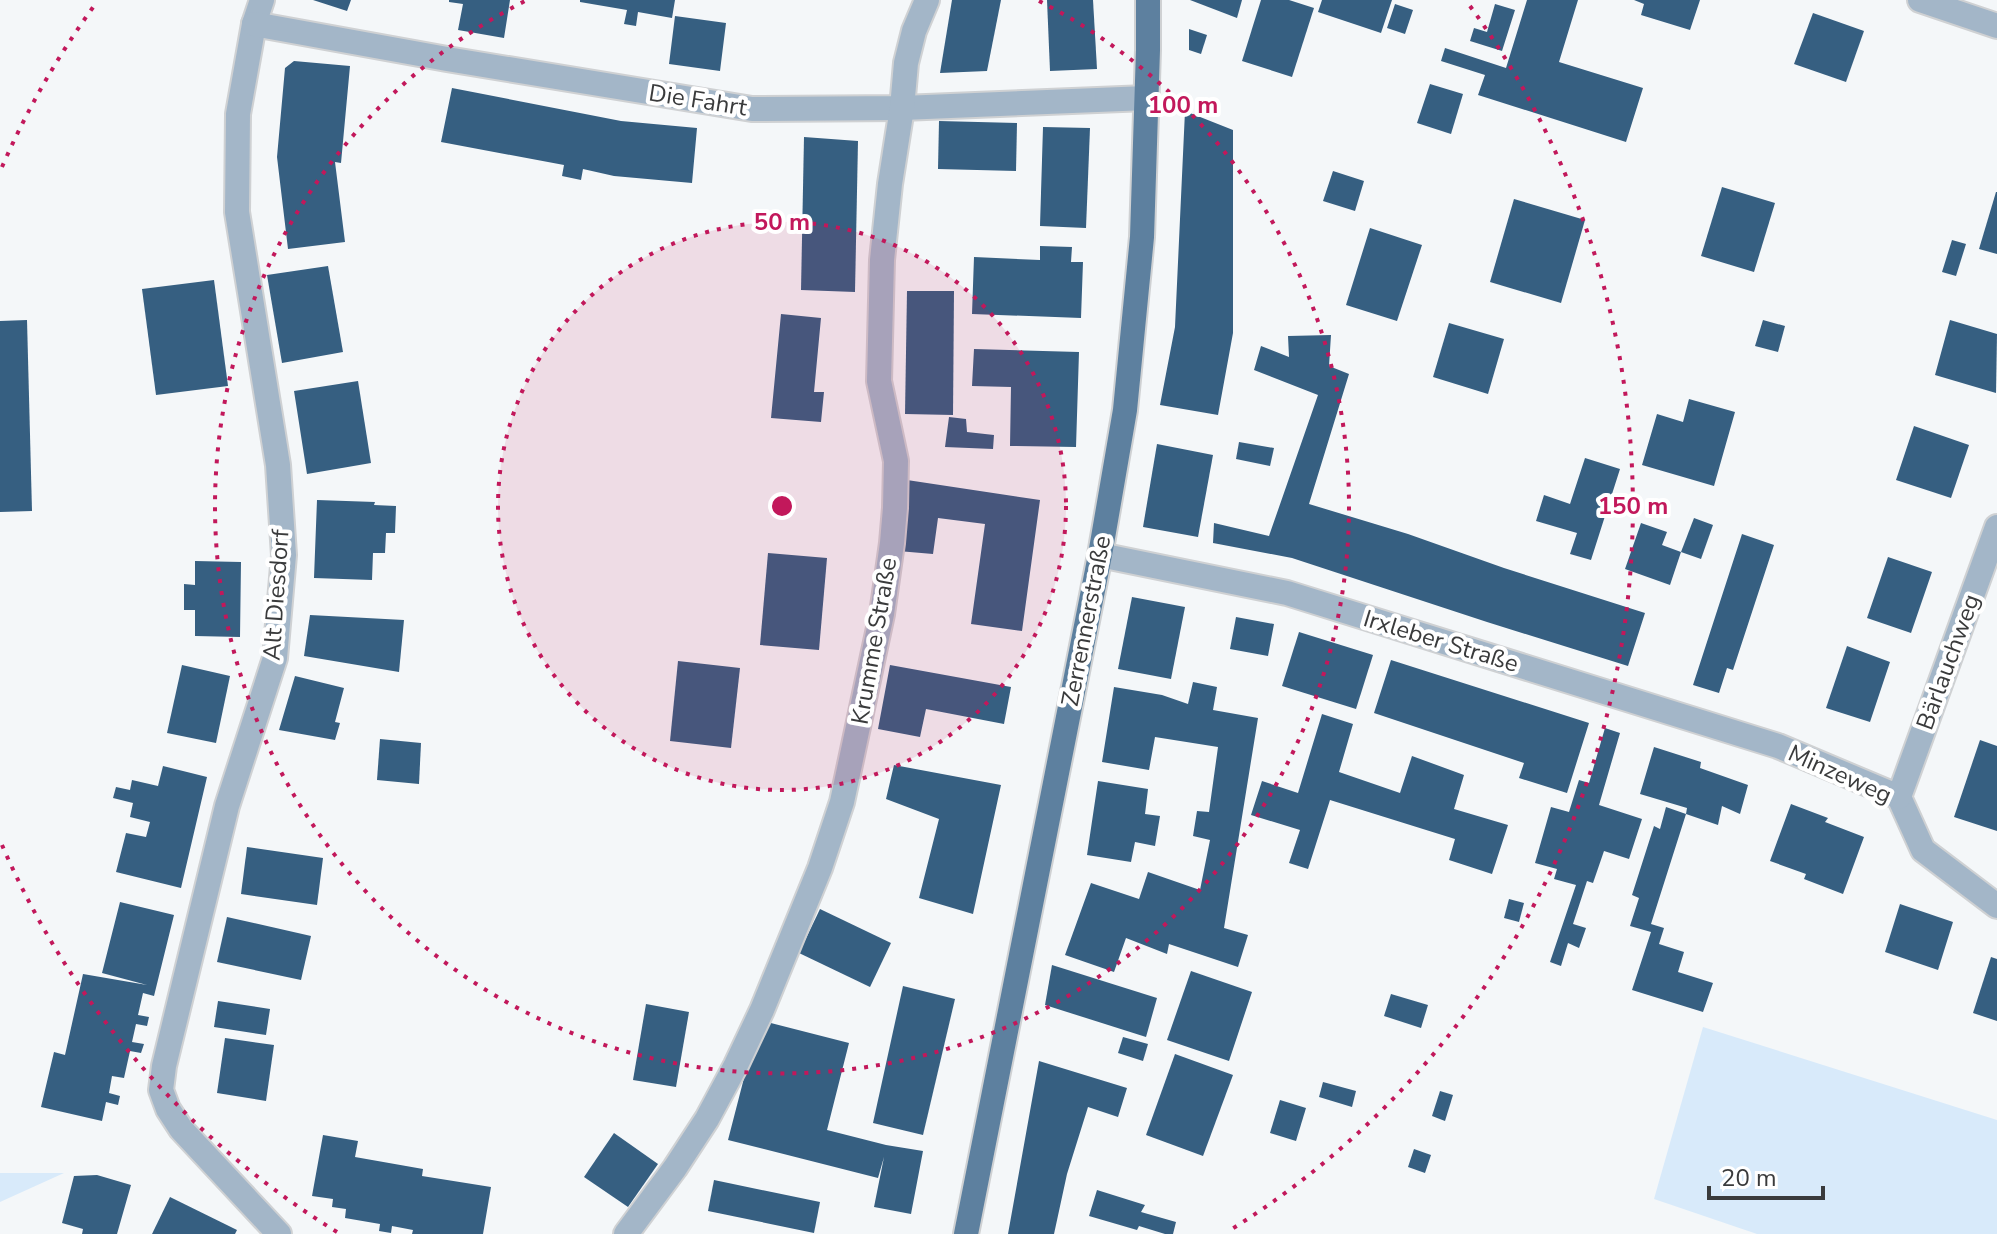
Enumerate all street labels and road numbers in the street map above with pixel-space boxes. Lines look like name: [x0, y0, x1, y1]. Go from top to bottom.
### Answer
street label: Die Fahrt: [647, 76, 750, 124]
street label: Alt Diesdorf: [255, 527, 297, 662]
street label: Zerrennerstraße: [1054, 533, 1118, 709]
street label: Krumme Straße: [844, 555, 904, 727]
street label: Bärlauchweg: [1909, 590, 1987, 734]
street label: Irxleber Straße: [1360, 602, 1522, 680]
street label: Minzeweg: [1783, 737, 1897, 811]

